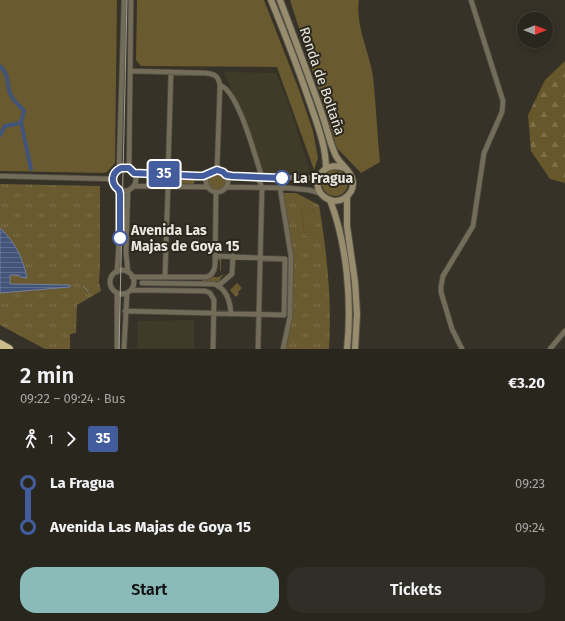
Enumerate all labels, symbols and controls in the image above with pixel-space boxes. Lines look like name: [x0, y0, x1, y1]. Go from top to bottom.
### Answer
north arrow: [517, 12, 553, 48]
map controls: [517, 12, 553, 48]
street label: Ronda de Boltaña: [296, 25, 348, 137]
line badge: 35: [146, 161, 182, 187]
text: 35: [157, 165, 171, 182]
marker: La Fragua: [274, 170, 290, 186]
place label: La Fragua: [293, 170, 354, 187]
place label: Avenida Las Majas de Goya 15: [130, 222, 240, 255]
marker: Avenida Las Majas de Goya 15: [112, 230, 128, 246]
text: 2 min: [20, 362, 74, 389]
text: €3.20: [508, 374, 545, 392]
text: 09:22 – 09:24 · Bus: [20, 391, 125, 406]
icon: walk: [20, 428, 42, 450]
icon: forward: [60, 428, 82, 450]
text: 35: [96, 430, 110, 447]
text: 1: [48, 432, 54, 447]
text: La Fragua: [50, 474, 115, 492]
text: 09:23: [515, 476, 545, 491]
text: Avenida Las Majas de Goya 15: [50, 518, 251, 536]
text: 09:24: [515, 520, 545, 535]
button: Start: [20, 567, 279, 613]
button: Tickets: [287, 567, 545, 613]

